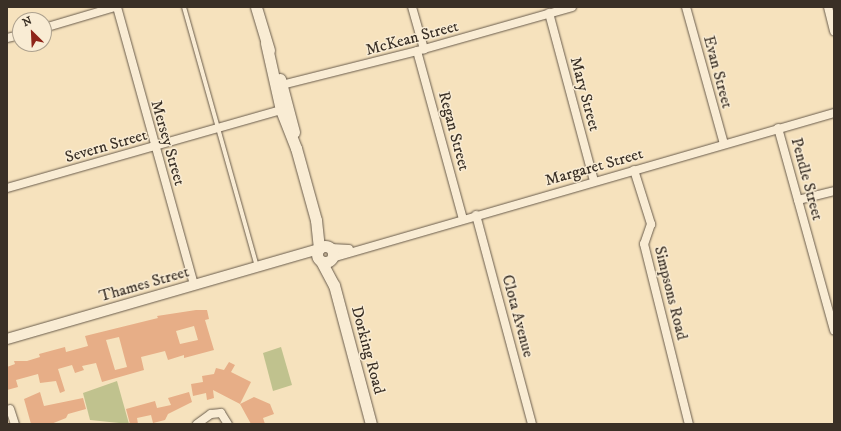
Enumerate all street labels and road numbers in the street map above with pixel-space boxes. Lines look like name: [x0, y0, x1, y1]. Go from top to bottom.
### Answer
street label: McKean Street: [363, 16, 461, 60]
street label: Evan Street: [699, 34, 737, 110]
street label: Mary Street: [566, 55, 604, 133]
street label: Regan Street: [434, 89, 474, 173]
street label: Mersey Street: [147, 98, 189, 188]
street label: Severn Street: [63, 125, 149, 167]
street label: Pendle Street: [787, 136, 827, 222]
street label: Margaret Street: [543, 144, 645, 190]
street label: Simpsons Road: [650, 244, 692, 342]
street label: Thames Street: [97, 262, 191, 306]
street label: Clota Avenue: [498, 273, 538, 359]
street label: Dorking Road: [347, 304, 389, 396]

